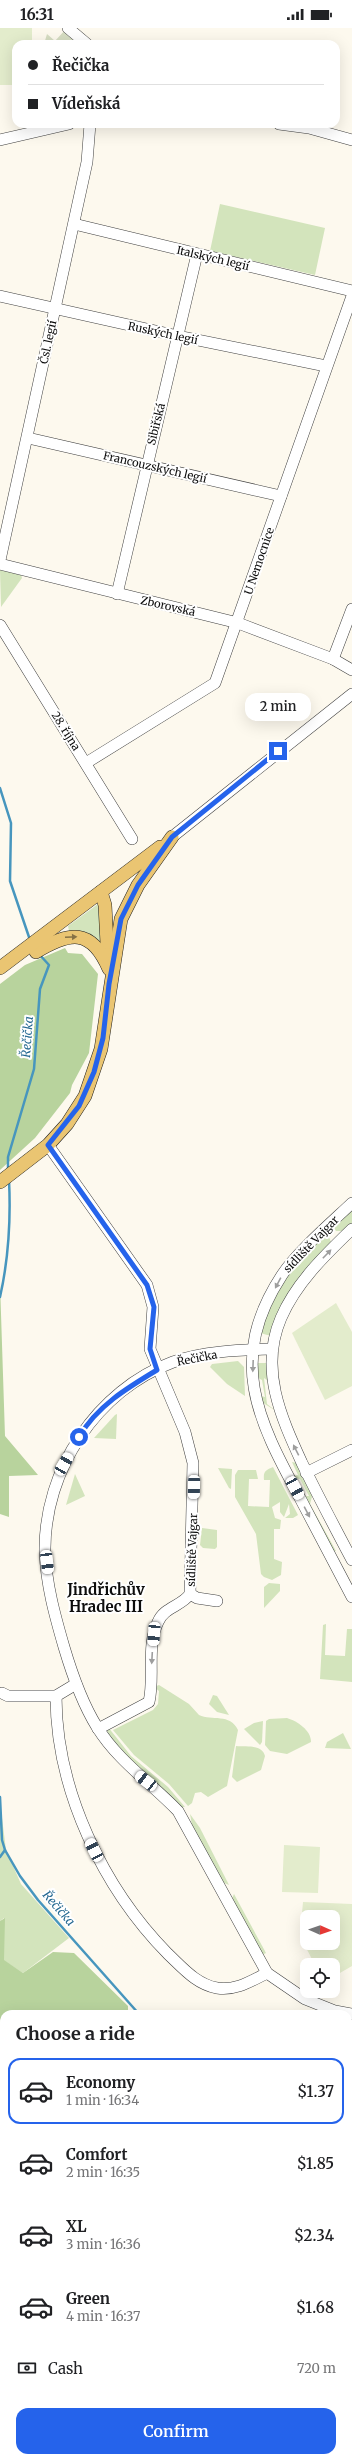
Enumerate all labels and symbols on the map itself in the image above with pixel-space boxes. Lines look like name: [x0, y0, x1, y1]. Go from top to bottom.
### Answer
street label: Italských legií: [175, 243, 251, 273]
street label: Čsl. legií: [37, 319, 60, 365]
street label: Ruských legií: [127, 319, 200, 347]
street label: Sibiřská: [144, 401, 168, 446]
street label: Francouzských legií: [102, 448, 209, 486]
street label: U Nemocnice: [241, 525, 277, 596]
street label: Zborovská: [139, 593, 197, 619]
callout: 2 min: [245, 693, 311, 721]
street label: 28. října: [49, 709, 83, 753]
route end: [269, 742, 287, 760]
one-way arrow: [65, 934, 77, 941]
water label: Řečička: [17, 1016, 36, 1058]
street label: sídliště Vajgar: [280, 1213, 342, 1275]
one-way arrow: [323, 1249, 332, 1259]
one-way arrow: [275, 1277, 281, 1288]
street label: Řečička: [176, 1347, 218, 1369]
one-way arrow: [249, 1360, 256, 1372]
route start: [70, 1428, 88, 1446]
one-way arrow: [293, 1445, 299, 1456]
car: [53, 1451, 75, 1477]
car: [188, 1475, 200, 1499]
car: [284, 1475, 306, 1501]
one-way arrow: [304, 1506, 310, 1518]
street label: sídliště Vajgar: [184, 1513, 200, 1587]
car: [40, 1549, 54, 1575]
district label: Jindřichův Hradec III: [66, 1580, 145, 1616]
car: [147, 1622, 161, 1646]
one-way arrow: [149, 1652, 156, 1664]
car: [133, 1769, 159, 1793]
car: [83, 1837, 105, 1863]
water label: Řečička: [40, 1887, 79, 1929]
north arrow: [300, 1910, 340, 1950]

